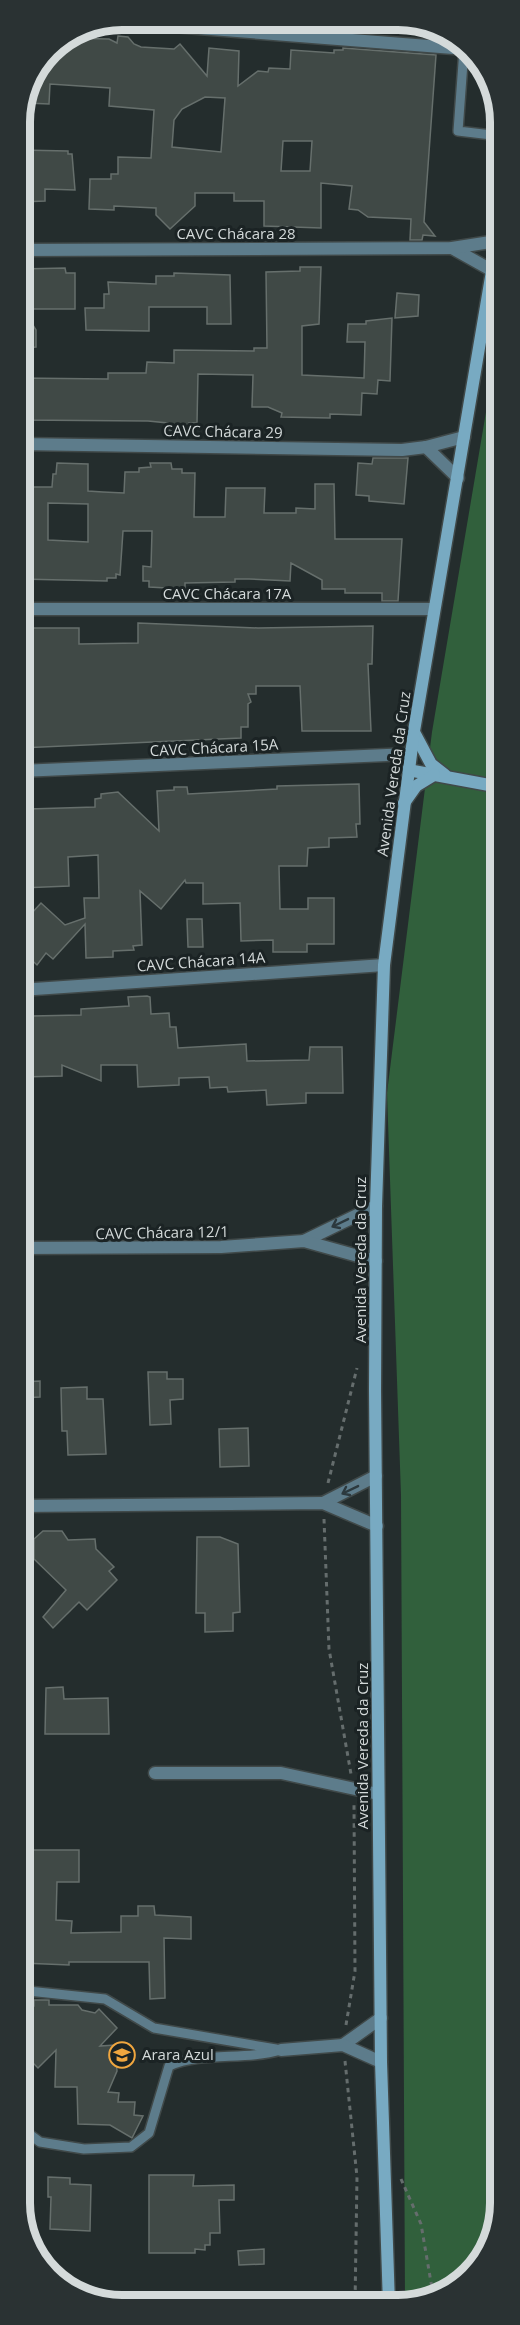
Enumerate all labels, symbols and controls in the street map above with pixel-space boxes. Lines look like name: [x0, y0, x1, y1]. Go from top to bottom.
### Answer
street label: CAVC Chácara 28: [176, 223, 296, 243]
street label: CAVC Chácara 29: [163, 420, 283, 442]
street label: CAVC Chácara 17A: [163, 583, 292, 603]
street label: Avenida Vereda da Cruz: [372, 690, 414, 858]
street label: CAVC Chácara 15A: [149, 734, 279, 760]
street label: CAVC Chácara 14A: [136, 947, 266, 975]
street label: Avenida Vereda da Cruz: [350, 1177, 370, 1343]
one-way arrow: [331, 1218, 349, 1230]
street label: CAVC Chácara 12/1: [95, 1221, 229, 1243]
one-way arrow: [341, 1484, 359, 1496]
street label: Avenida Vereda da Cruz: [352, 1663, 372, 1829]
school or university icon: Arara Azul: [107, 2040, 137, 2070]
place label: Arara Azul: [142, 2044, 214, 2064]

